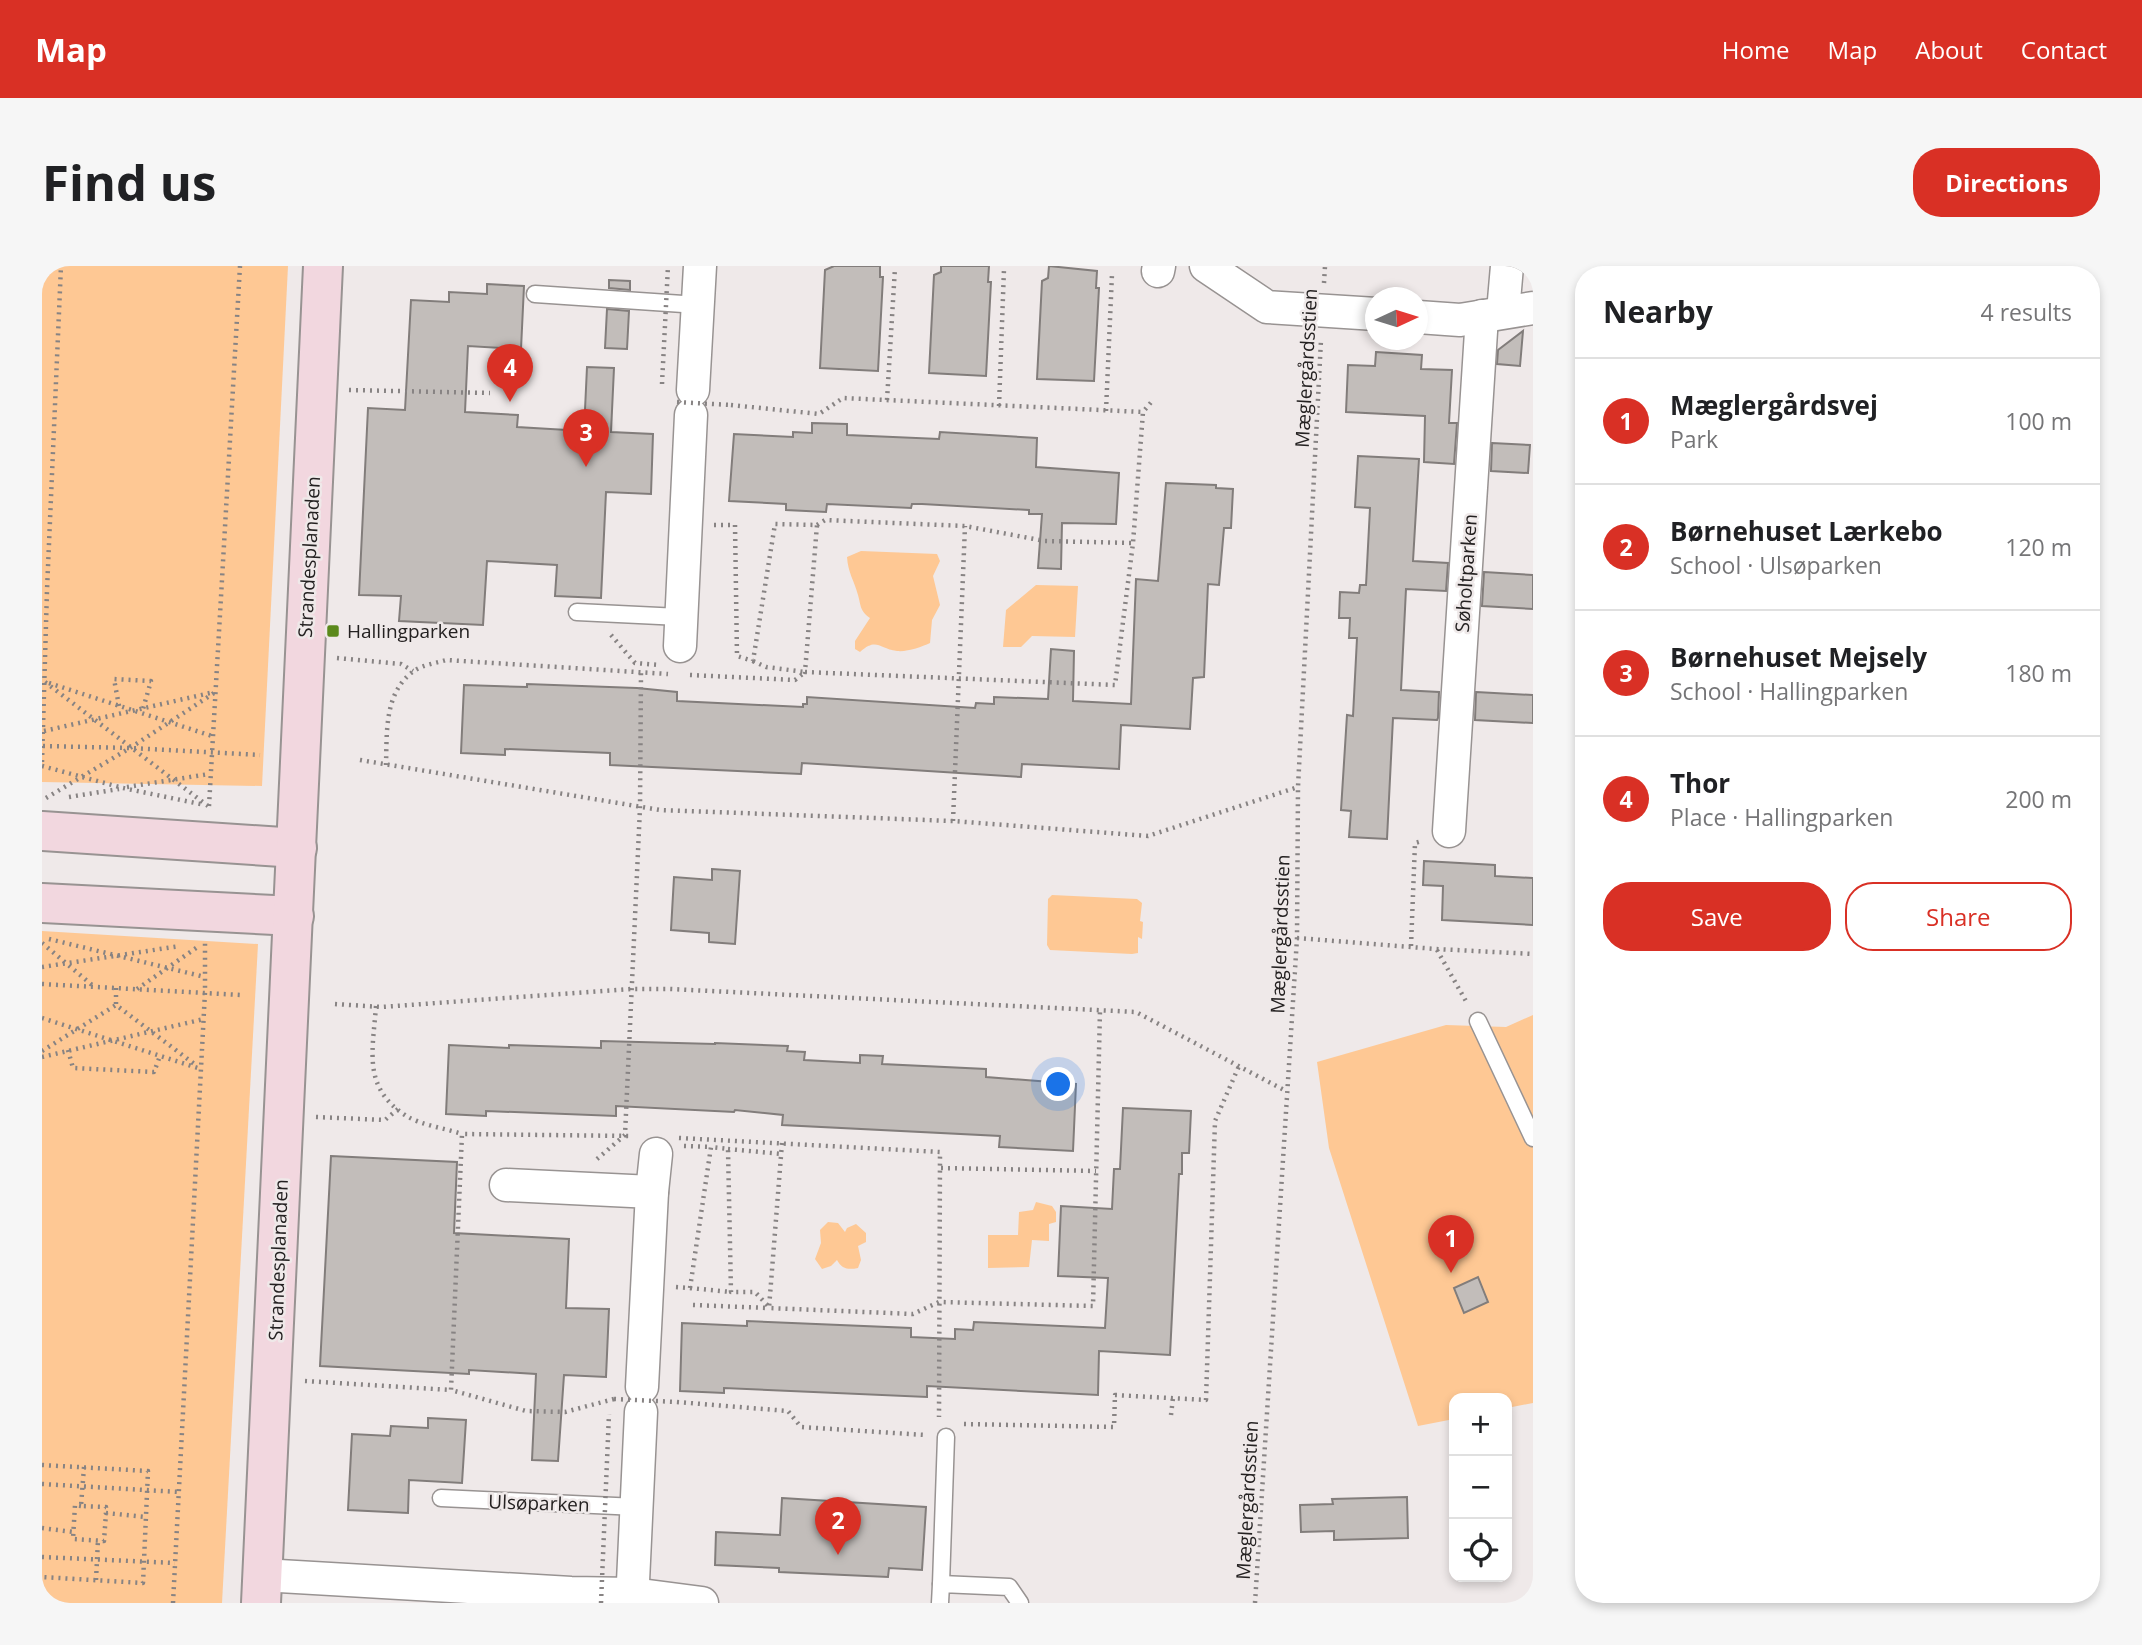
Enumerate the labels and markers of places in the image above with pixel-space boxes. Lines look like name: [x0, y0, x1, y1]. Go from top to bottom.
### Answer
pin: 4: [487, 344, 533, 402]
pin: 3: [563, 409, 609, 467]
place label: Hallingparken: [347, 618, 470, 644]
marker: Hallingparken: [325, 623, 341, 639]
pin: 1: [1428, 1215, 1474, 1273]
pin: 2: [815, 1497, 861, 1555]

